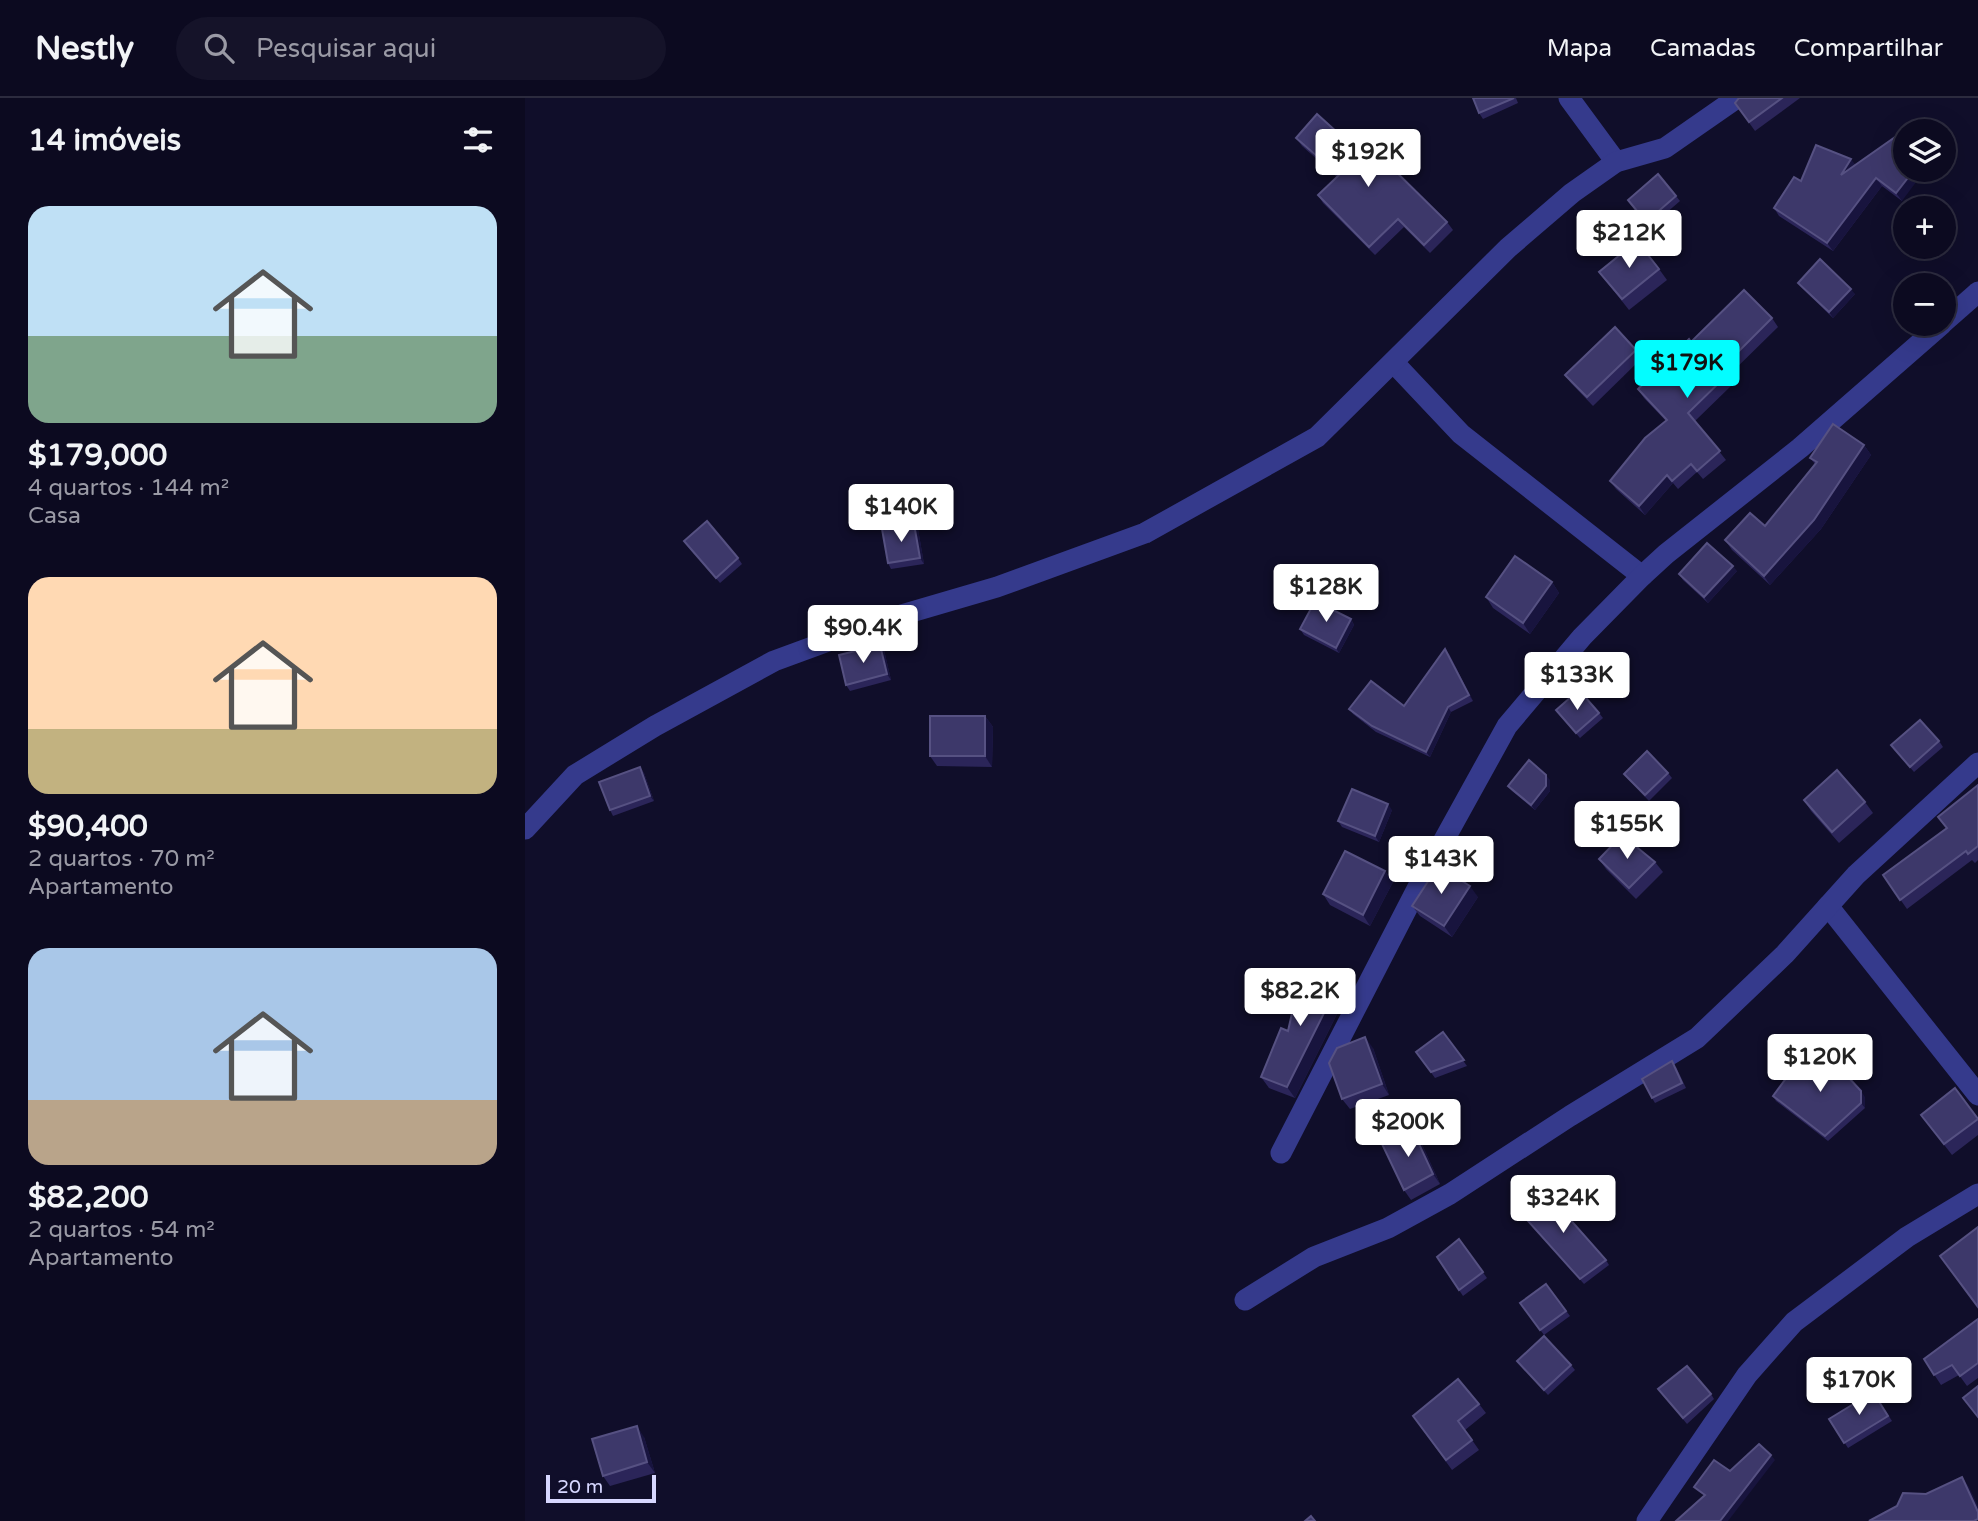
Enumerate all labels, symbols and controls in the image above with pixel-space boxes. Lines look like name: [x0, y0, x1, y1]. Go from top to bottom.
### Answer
search box: [176, 17, 666, 80]
text: Nestly: [35, 29, 134, 68]
icon: search: [200, 29, 238, 67]
text: Pesquisar aqui: [256, 33, 436, 64]
text: Mapa: [1547, 34, 1612, 63]
text: Camadas: [1650, 34, 1756, 63]
text: Compartilhar: [1794, 34, 1943, 63]
map controls: [1893, 119, 1956, 336]
button: layers: [1893, 119, 1956, 182]
icon: filters: [459, 121, 497, 159]
text: 14 imóveis: [28, 122, 181, 159]
pin: $192K: [1319, 130, 1417, 189]
text: $192K: [1332, 138, 1404, 166]
button: +: [1893, 196, 1956, 259]
pin: $212K: [1580, 211, 1678, 270]
text: $212K: [1593, 219, 1665, 247]
icon: home: [200, 251, 326, 377]
button: −: [1893, 273, 1956, 336]
pin: $179K: [1638, 341, 1736, 400]
text: $179K: [1651, 349, 1723, 377]
text: $179,000: [28, 437, 167, 474]
text: 4 quartos · 144 m²: [28, 474, 229, 502]
pin: $140K: [852, 484, 950, 544]
text: $140K: [865, 493, 937, 521]
text: Casa: [28, 502, 81, 530]
pin: $128K: [1277, 564, 1375, 624]
text: $128K: [1290, 573, 1362, 601]
pin: $90.4K: [806, 606, 920, 665]
text: $90.4K: [824, 614, 902, 642]
icon: home: [200, 622, 326, 748]
pin: $133K: [1528, 652, 1626, 712]
text: $133K: [1541, 661, 1613, 689]
pin: $155K: [1578, 802, 1676, 861]
text: $90,400: [28, 808, 148, 845]
text: $155K: [1591, 810, 1663, 838]
pin: $143K: [1392, 836, 1490, 896]
text: 2 quartos · 70 m²: [28, 845, 215, 873]
text: $143K: [1405, 845, 1477, 873]
text: Apartamento: [28, 873, 173, 901]
pin: $82.2K: [1243, 968, 1357, 1028]
text: $82.2K: [1261, 977, 1339, 1005]
icon: home: [200, 993, 326, 1119]
pin: $120K: [1771, 1034, 1869, 1094]
text: $120K: [1784, 1043, 1856, 1071]
pin: $200K: [1359, 1100, 1457, 1159]
text: $200K: [1372, 1108, 1444, 1136]
pin: $324K: [1514, 1176, 1612, 1235]
text: $82,200: [28, 1179, 148, 1216]
text: $324K: [1527, 1184, 1599, 1212]
text: 2 quartos · 54 m²: [28, 1216, 215, 1244]
text: Apartamento: [28, 1244, 173, 1272]
pin: $170K: [1810, 1358, 1908, 1417]
text: $170K: [1823, 1366, 1895, 1394]
scale bar: [546, 1472, 656, 1504]
text: 20 m: [557, 1476, 603, 1498]

